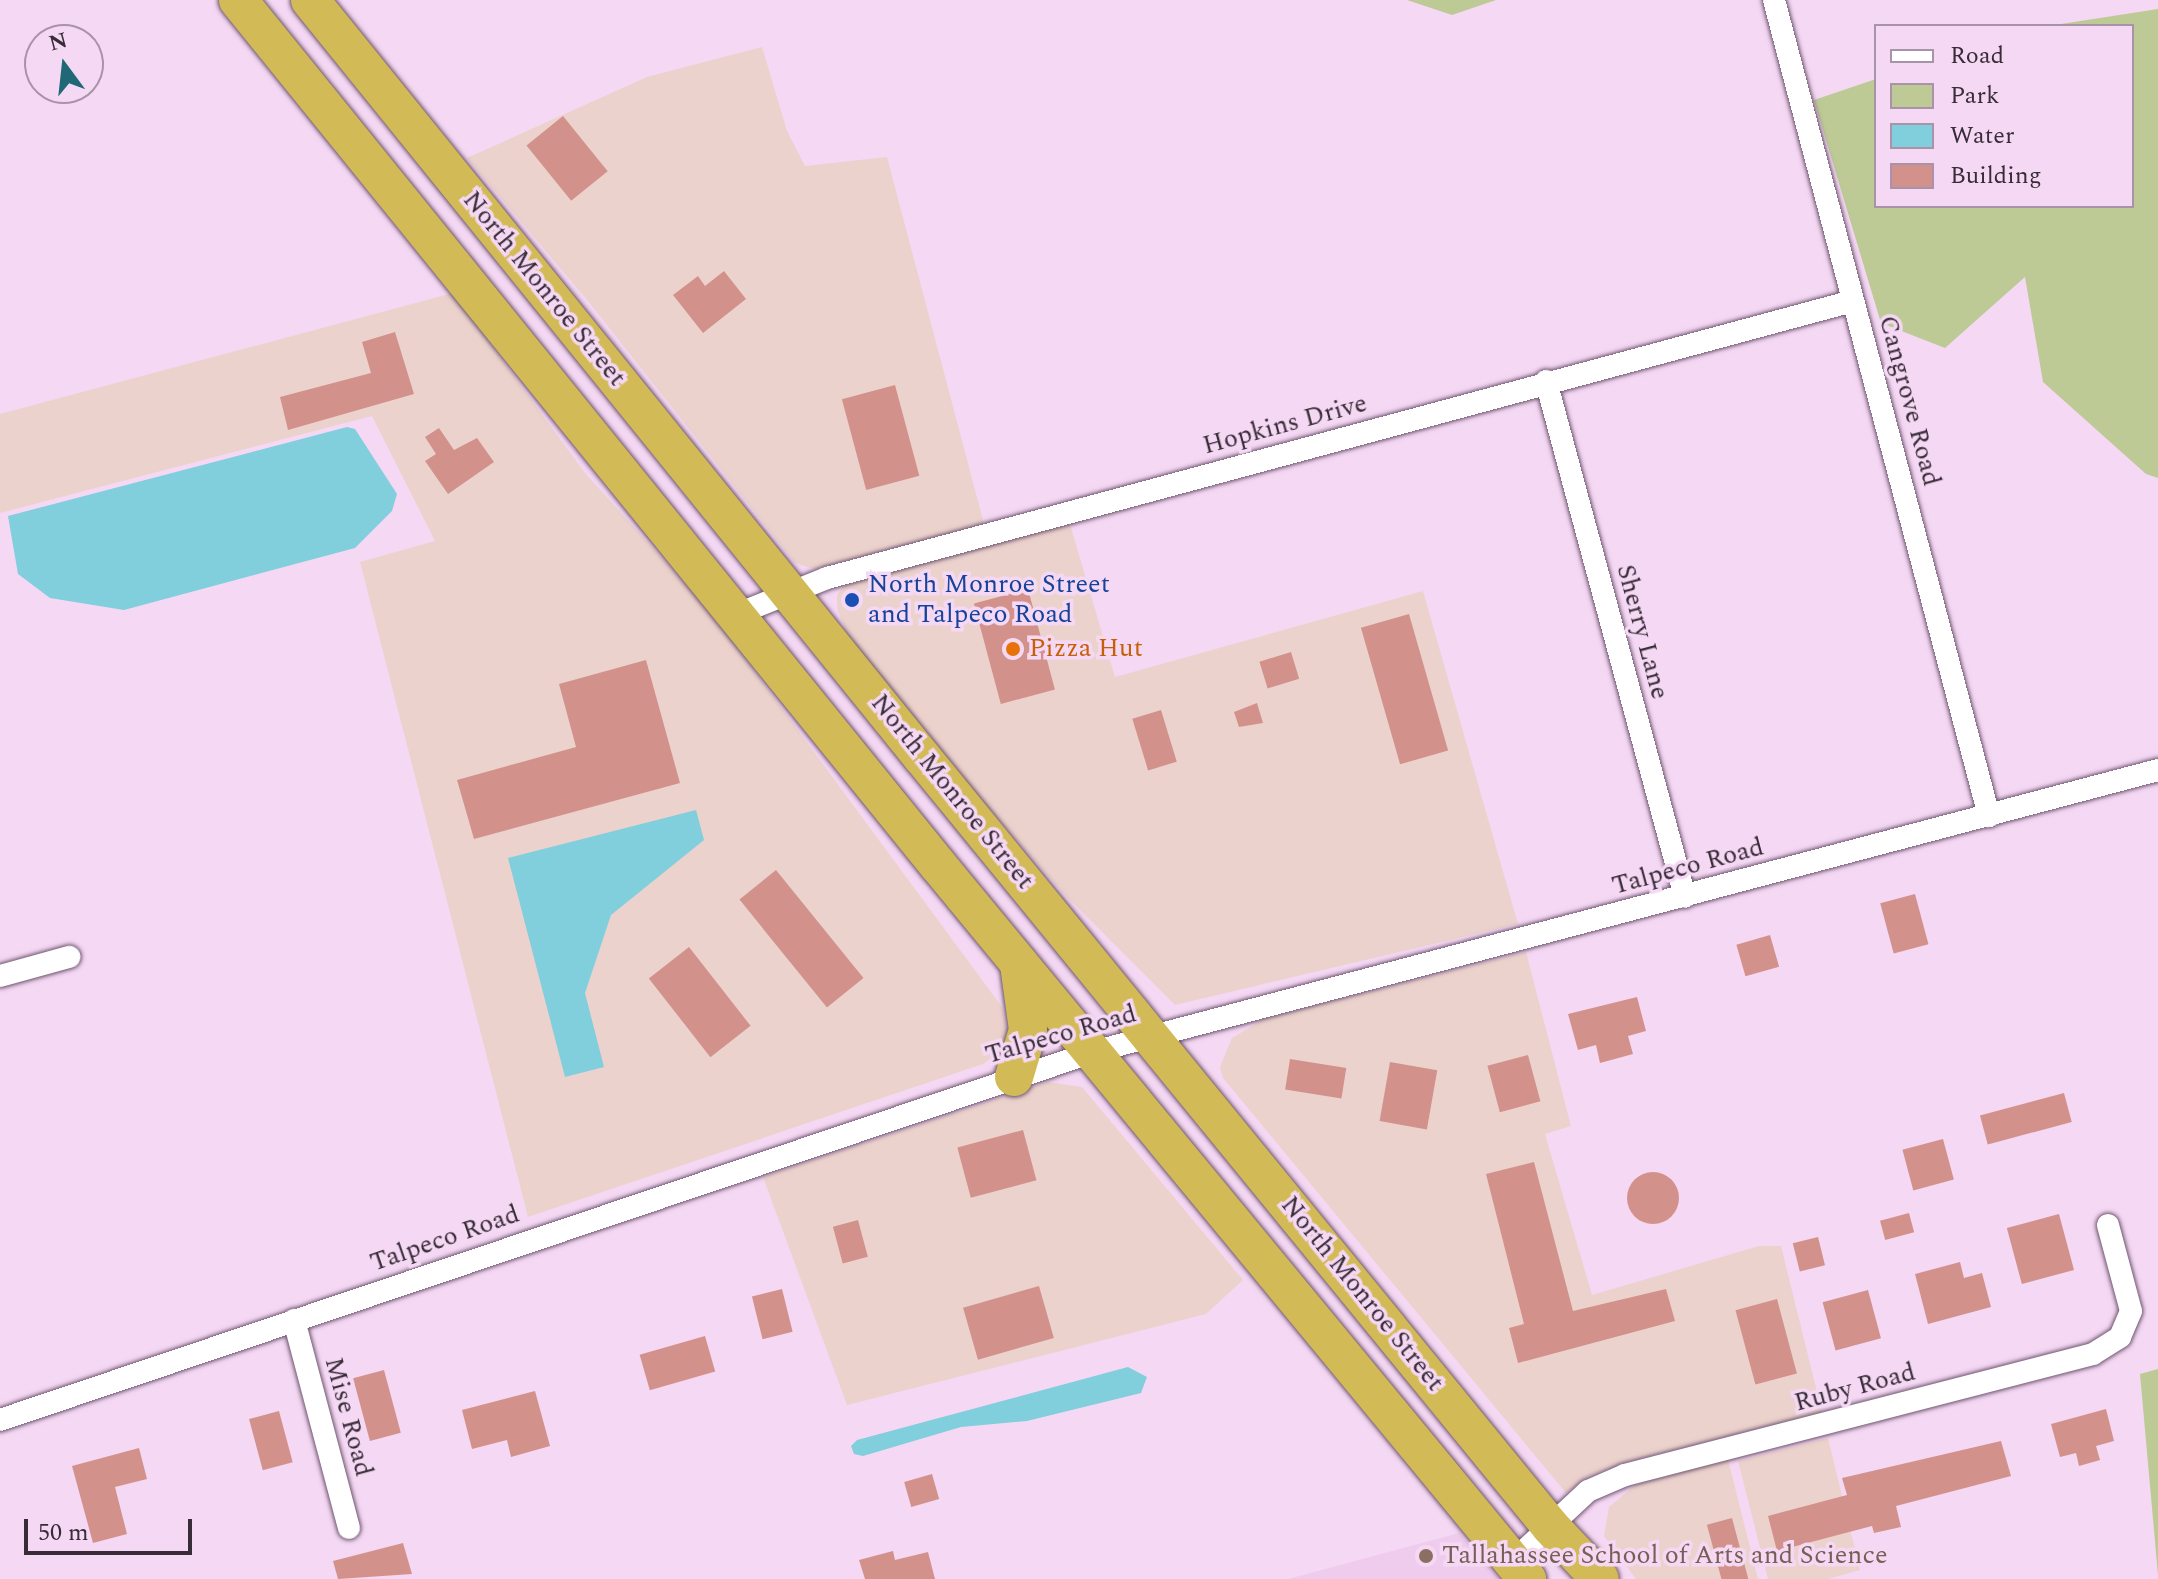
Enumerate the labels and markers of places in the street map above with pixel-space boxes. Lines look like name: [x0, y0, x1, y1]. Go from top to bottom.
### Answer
place label: North Monroe Street and Talpeco Road: [868, 569, 1110, 630]
marker: North Monroe Street and Talpeco Road: [843, 591, 861, 609]
place label: Pizza Hut: [1029, 633, 1143, 665]
marker: Pizza Hut: [1004, 640, 1022, 658]
place label: Tallahassee School of Arts and Science: [1442, 1540, 1888, 1572]
marker: Tallahassee School of Arts and Science: [1417, 1547, 1435, 1565]

